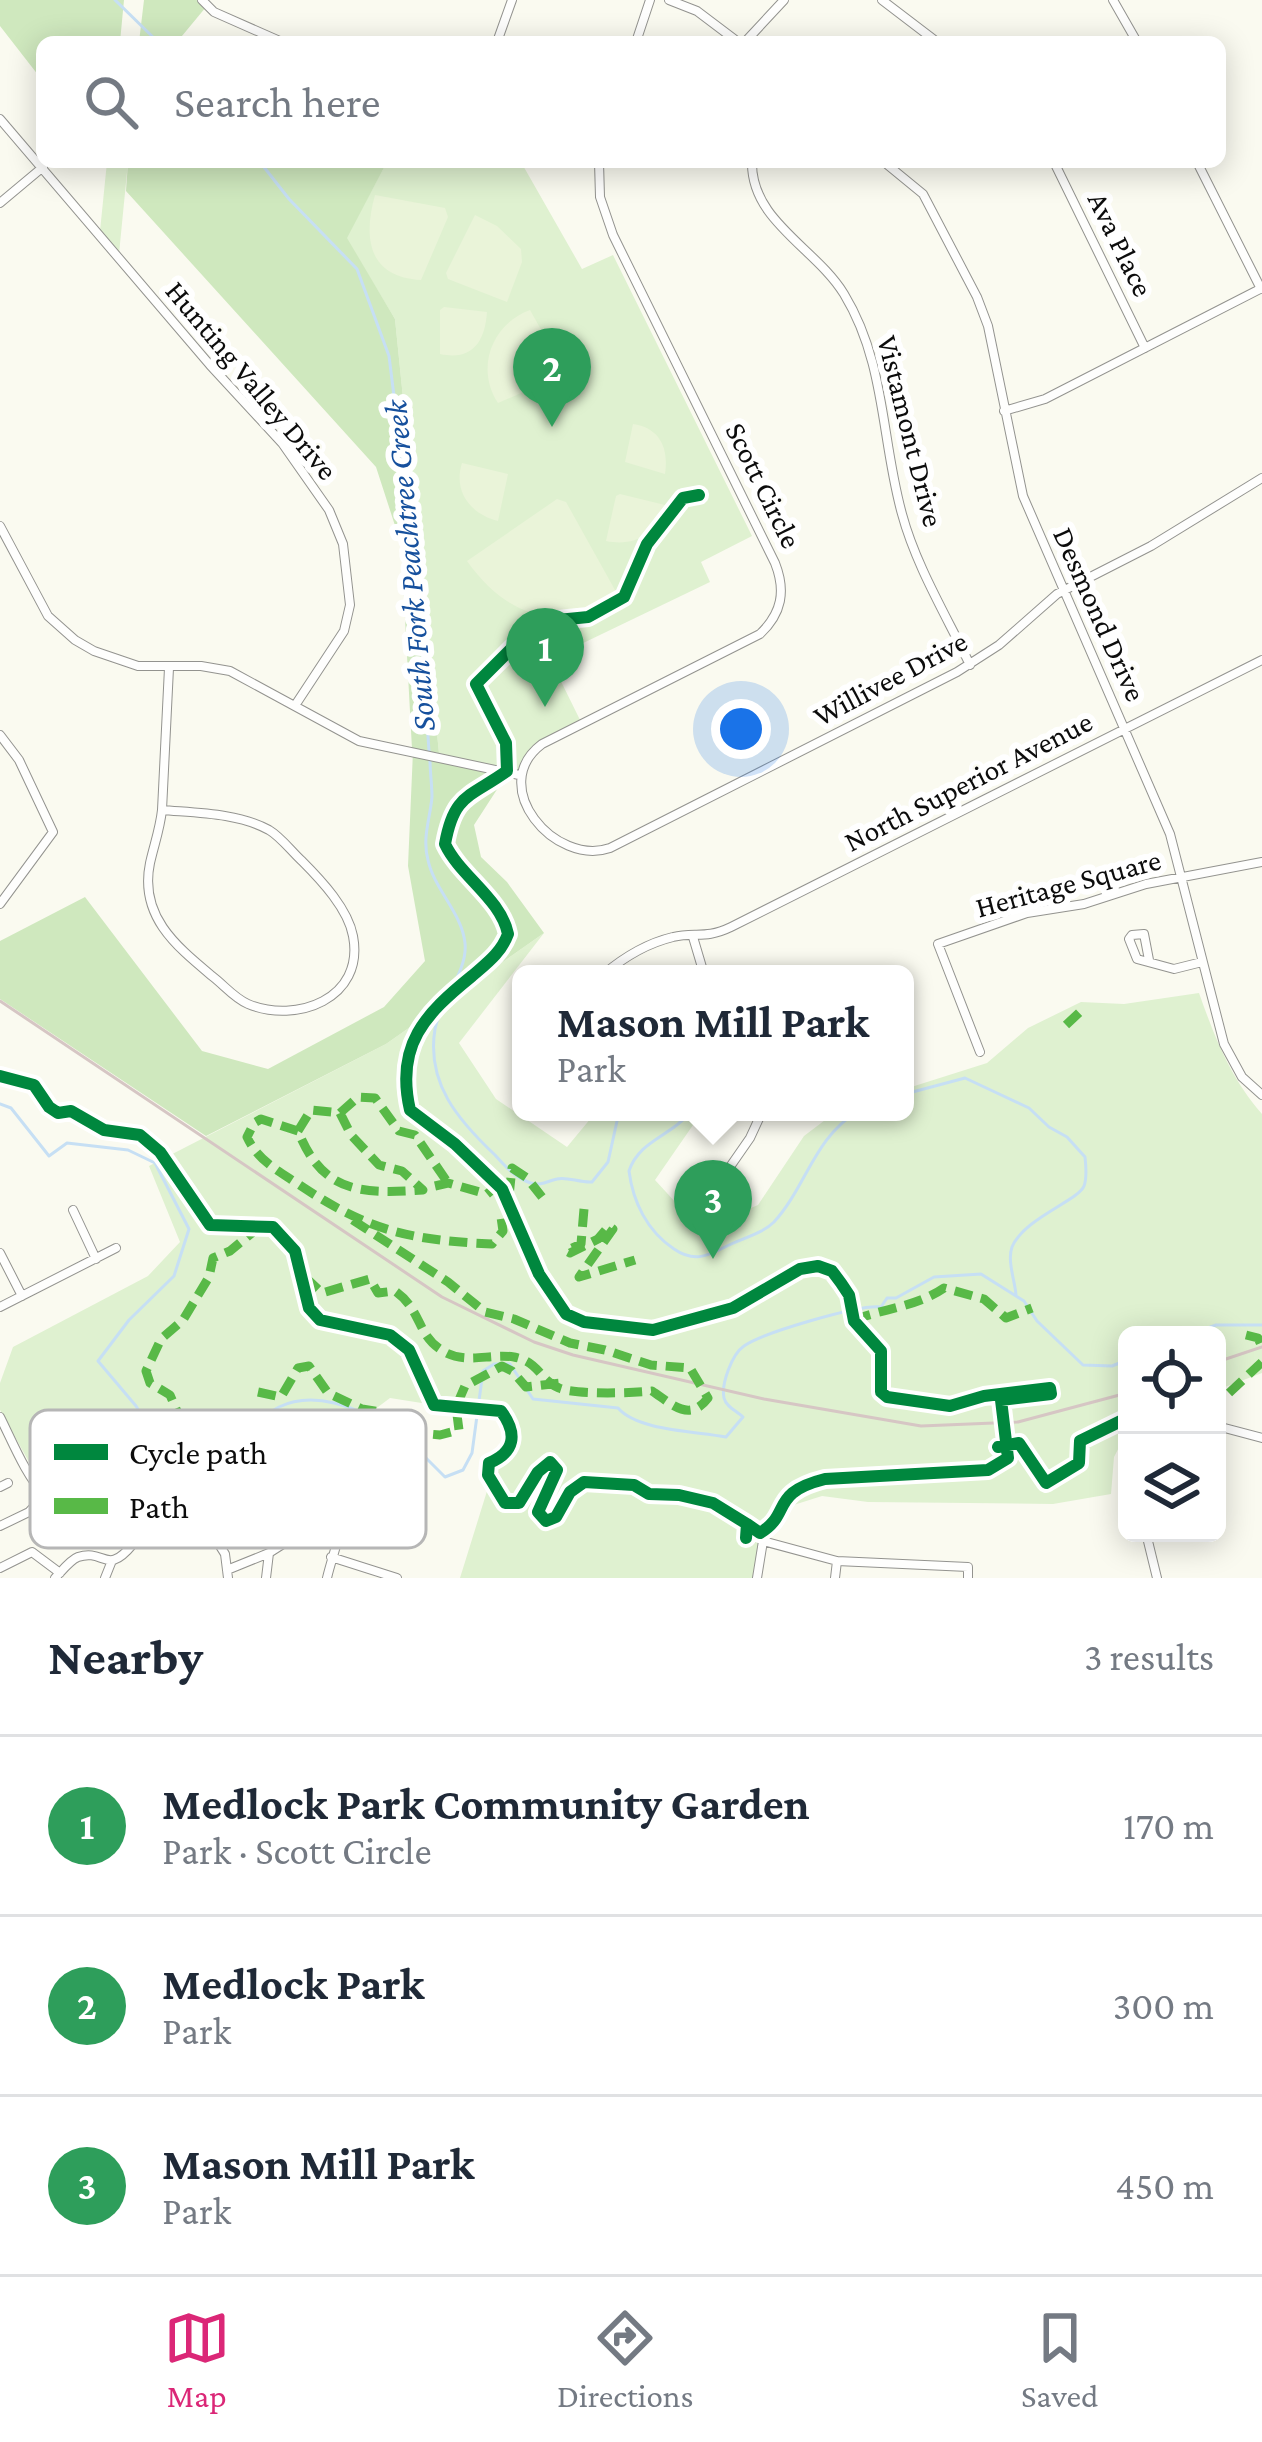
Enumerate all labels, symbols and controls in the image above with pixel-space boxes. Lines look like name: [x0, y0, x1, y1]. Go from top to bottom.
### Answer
search box: [36, 36, 1226, 168]
icon: search: [78, 69, 144, 135]
text: Search here: [174, 77, 381, 127]
street label: Ava Place: [1082, 186, 1160, 302]
street label: Hunting Valley Drive: [159, 274, 345, 487]
pin: 2: [513, 328, 591, 427]
street label: Vistamont Drive: [871, 332, 951, 530]
water label: South Fork Peachtree Creek: [376, 397, 442, 733]
street label: Scott Circle: [719, 417, 809, 553]
street label: Desmond Drive: [1047, 522, 1153, 706]
pin: 1: [506, 608, 584, 707]
street label: Willivee Drive: [807, 624, 973, 732]
your location: [711, 699, 771, 759]
street label: North Superior Avenue: [839, 704, 1098, 859]
street label: Heritage Square: [972, 842, 1165, 925]
popup: [512, 965, 914, 1121]
text: Mason Mill Park: [557, 997, 869, 1047]
text: Park: [557, 1047, 626, 1090]
pin: 3: [674, 1160, 752, 1259]
map controls: [1118, 1326, 1226, 1542]
button: locate: [1118, 1326, 1226, 1434]
legend: [30, 1410, 426, 1548]
text: Cycle path: [129, 1434, 267, 1471]
button: layers: [1118, 1434, 1226, 1542]
text: Path: [129, 1488, 189, 1525]
text: Nearby: [48, 1628, 203, 1685]
text: 3 results: [1084, 1635, 1214, 1678]
text: Medlock Park Community Garden: [162, 1779, 810, 1829]
text: 1: [80, 1804, 94, 1847]
text: 170 m: [1123, 1804, 1214, 1847]
text: Park · Scott Circle: [162, 1829, 432, 1872]
text: Medlock Park: [162, 1959, 424, 2009]
text: 2: [77, 1984, 97, 2027]
text: 300 m: [1113, 1984, 1214, 2027]
text: Park: [162, 2009, 231, 2052]
text: Mason Mill Park: [162, 2139, 475, 2189]
text: 3: [77, 2164, 97, 2207]
text: 450 m: [1115, 2164, 1214, 2207]
text: Park: [162, 2189, 231, 2232]
tab: Map: [164, 2305, 230, 2414]
tab: Directions: [557, 2305, 694, 2414]
tab: Saved: [1021, 2305, 1098, 2414]

